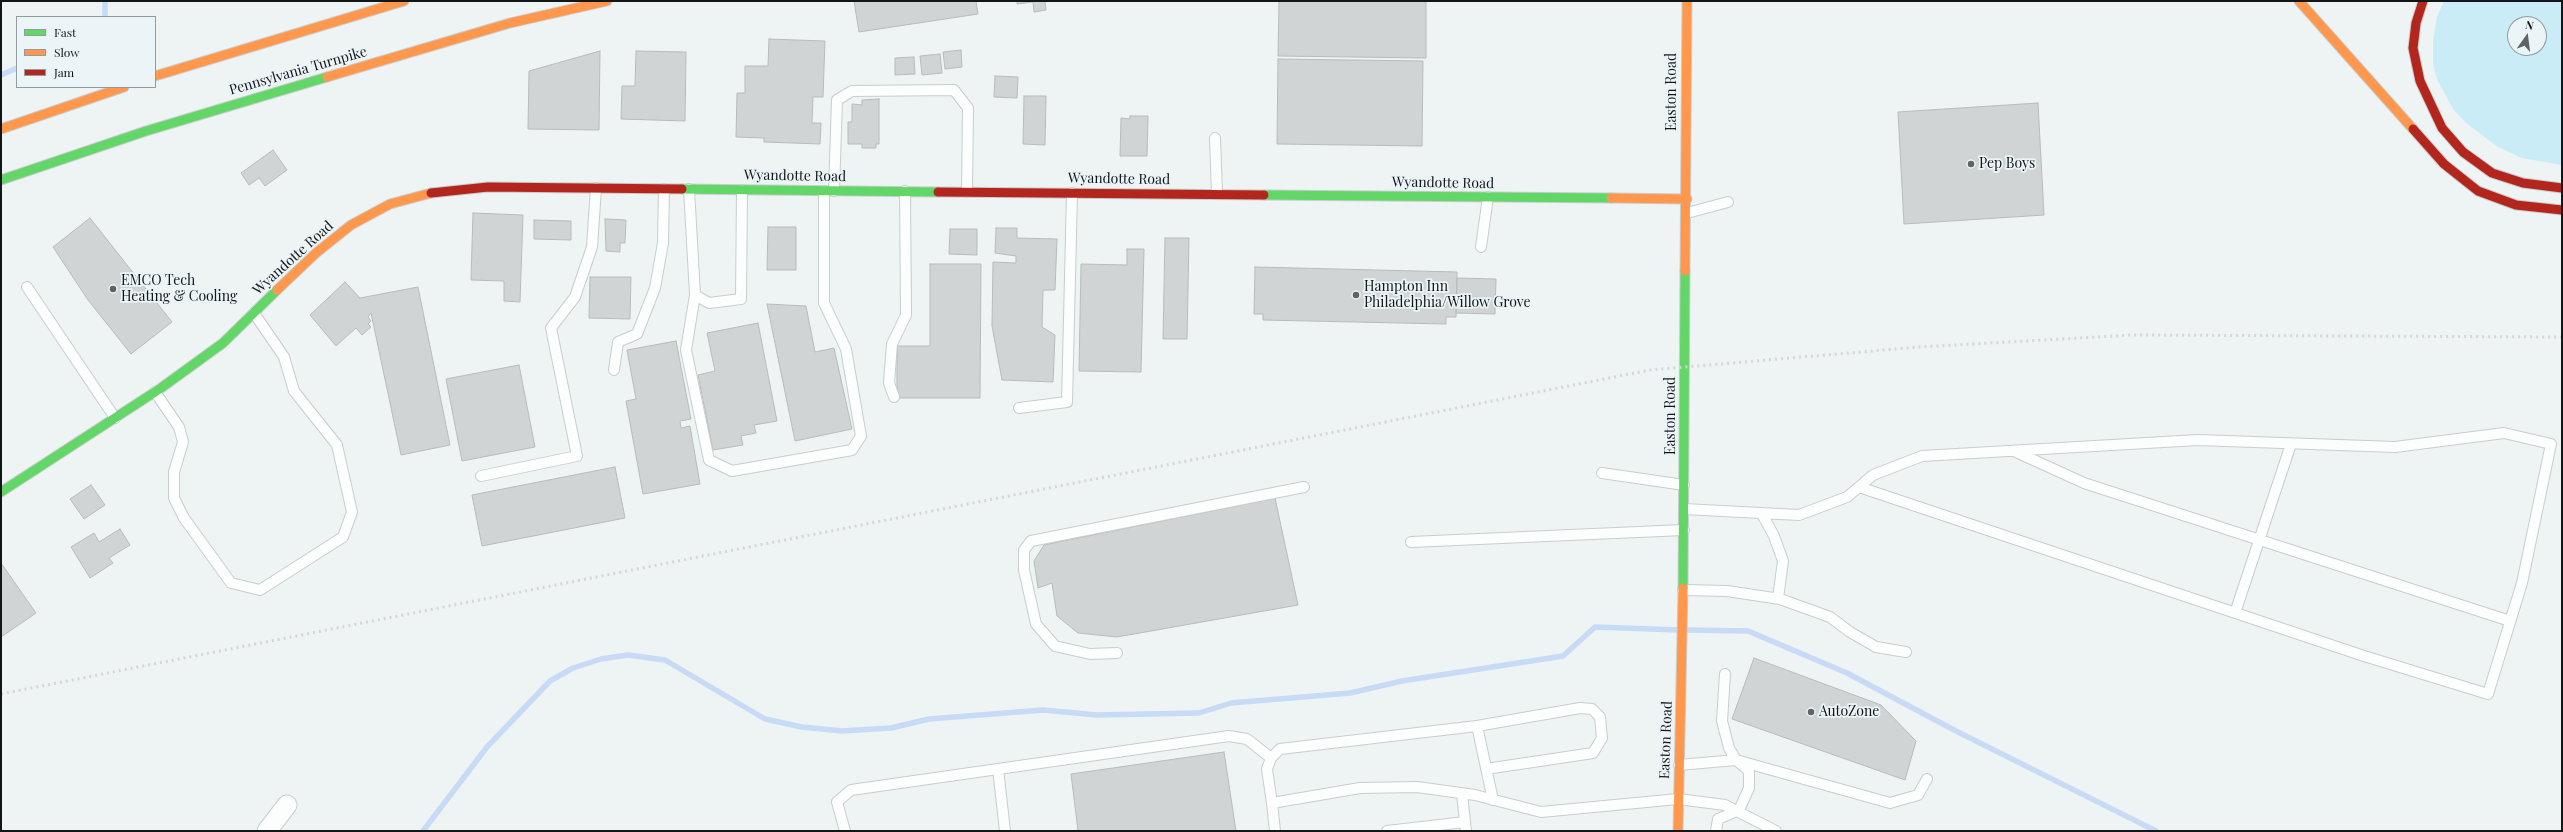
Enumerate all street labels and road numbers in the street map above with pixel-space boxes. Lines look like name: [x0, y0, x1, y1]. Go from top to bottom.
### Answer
street label: Pennsylvania Turnpike: [227, 43, 369, 99]
street label: Easton Road: [1664, 53, 1680, 131]
street label: Wyandotte Road: [744, 167, 846, 185]
street label: Wyandotte Road: [1068, 170, 1170, 188]
street label: Wyandotte Road: [1392, 174, 1494, 192]
street label: Wyandotte Road: [249, 218, 337, 298]
street label: Easton Road: [1663, 377, 1679, 455]
street label: Easton Road: [1656, 701, 1676, 779]

